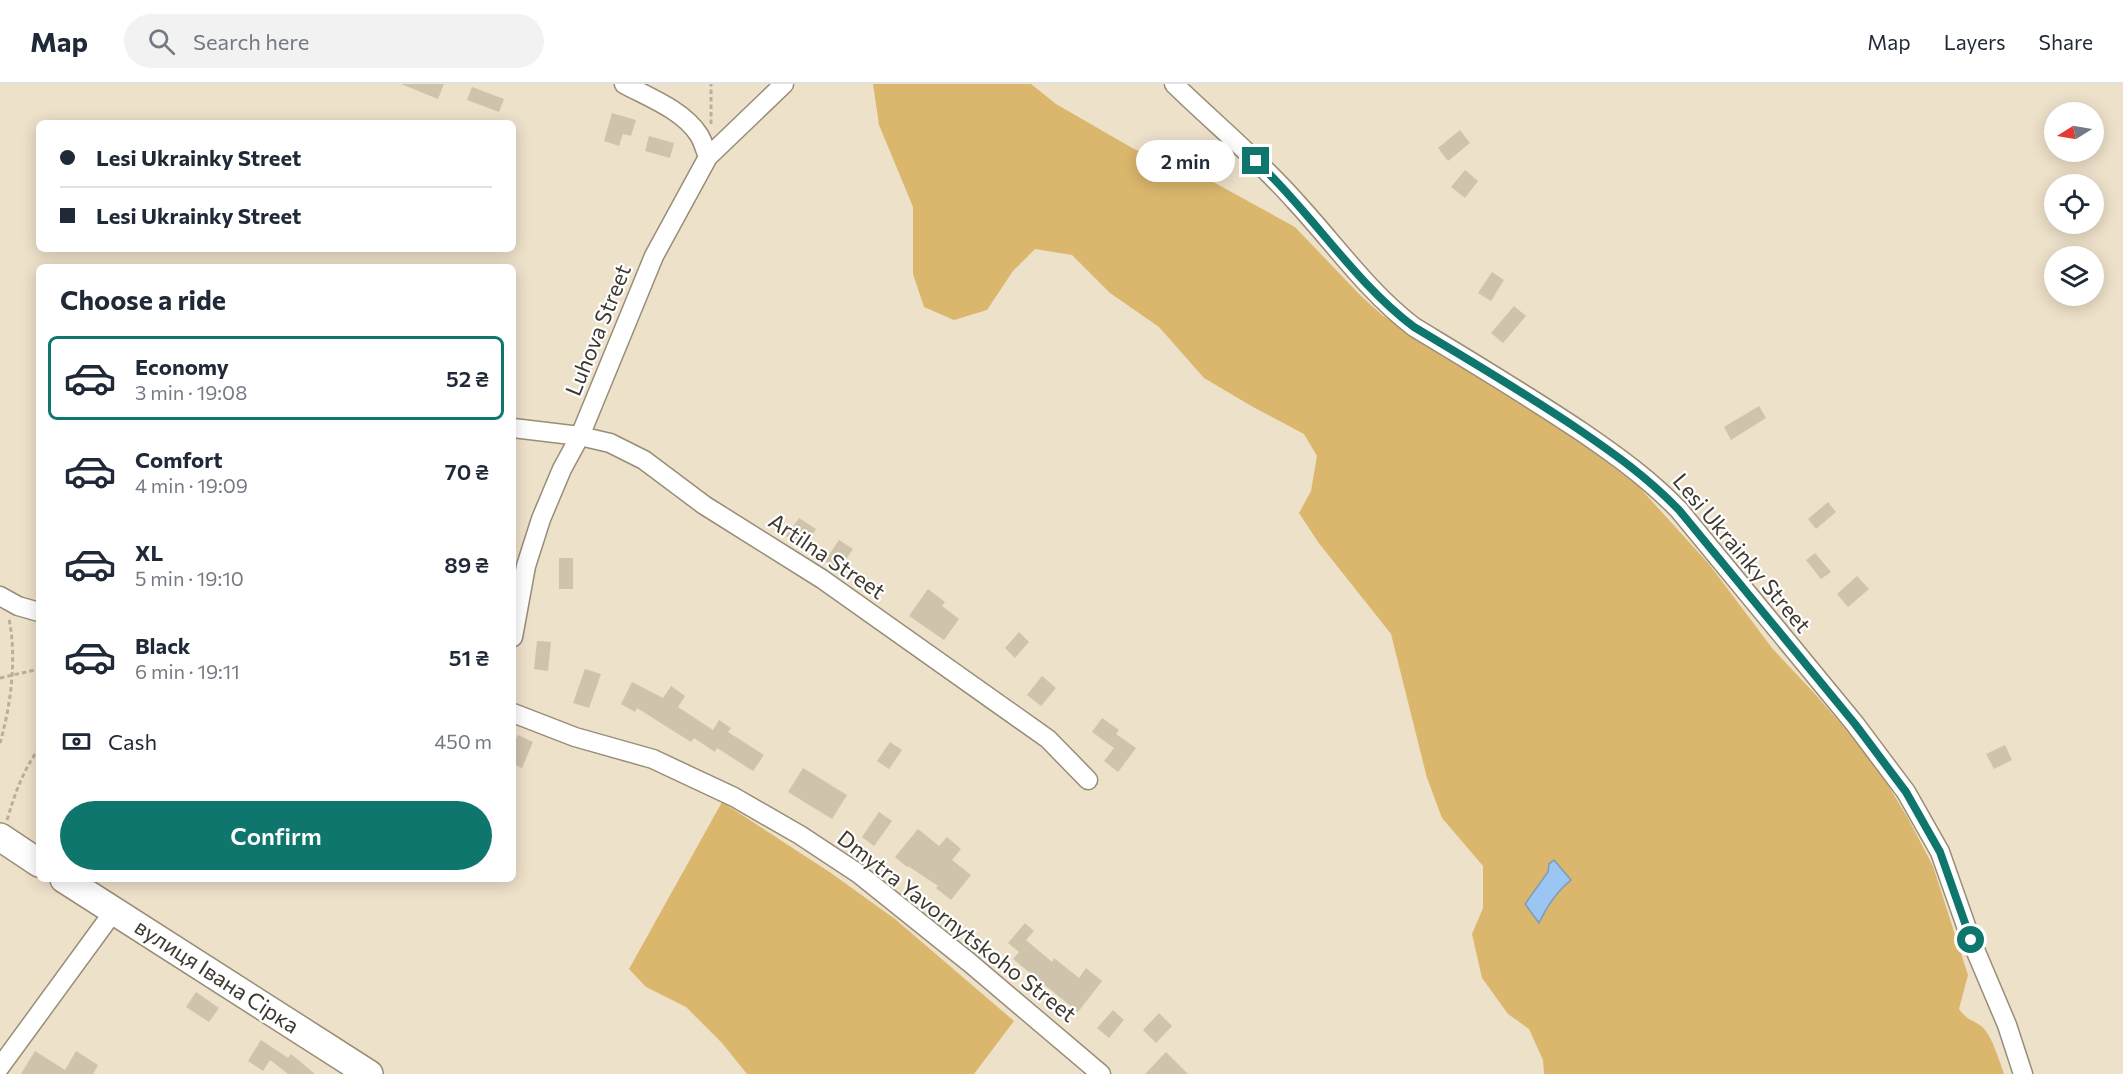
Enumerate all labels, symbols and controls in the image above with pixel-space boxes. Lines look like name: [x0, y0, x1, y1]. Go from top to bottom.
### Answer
search box: [124, 14, 544, 68]
text: Map: [30, 24, 88, 58]
icon: search: [145, 25, 178, 58]
text: Search here: [193, 28, 309, 55]
text: Map: [1867, 29, 1911, 54]
text: Layers: [1944, 29, 2006, 54]
text: Share: [2039, 29, 2093, 54]
north arrow: [2044, 102, 2104, 162]
map controls: [2044, 102, 2104, 306]
callout: 2 min: [1136, 140, 1235, 182]
text: Lesi Ukrainky Street: [96, 144, 301, 171]
route end: [1242, 147, 1269, 174]
text: 2 min: [1161, 149, 1210, 173]
button: locate: [2044, 174, 2104, 234]
text: Lesi Ukrainky Street: [96, 202, 301, 229]
button: layers: [2044, 246, 2104, 306]
street label: Luhova Street: [559, 260, 636, 399]
text: Choose a ride: [60, 283, 226, 316]
icon: car: [63, 351, 117, 405]
text: Economy: [135, 353, 229, 380]
text: 52 ₴: [446, 365, 489, 392]
text: 3 min · 19:08: [135, 380, 247, 404]
icon: car: [63, 444, 117, 498]
text: Comfort: [135, 446, 223, 473]
text: 70 ₴: [445, 458, 489, 485]
street label: Lesi Ukrainky Street: [1668, 467, 1817, 638]
text: 4 min · 19:09: [135, 473, 248, 497]
street label: Artilna Street: [764, 507, 891, 604]
icon: car: [63, 537, 117, 591]
text: XL: [135, 539, 163, 566]
text: 89 ₴: [444, 551, 489, 578]
text: 5 min · 19:10: [135, 566, 244, 590]
icon: car: [63, 630, 117, 684]
text: Black: [135, 632, 190, 659]
text: 51 ₴: [449, 644, 489, 671]
text: 6 min · 19:11: [135, 659, 240, 683]
icon: cash: [60, 725, 93, 758]
text: Cash: [108, 728, 157, 755]
text: 450 m: [434, 729, 492, 753]
button: Confirm: [60, 801, 492, 870]
street label: Dmytra Yavornytskoho Street: [833, 824, 1082, 1027]
street label: вулиця Івана Сірка: [130, 912, 304, 1039]
route start: [1957, 926, 1984, 953]

